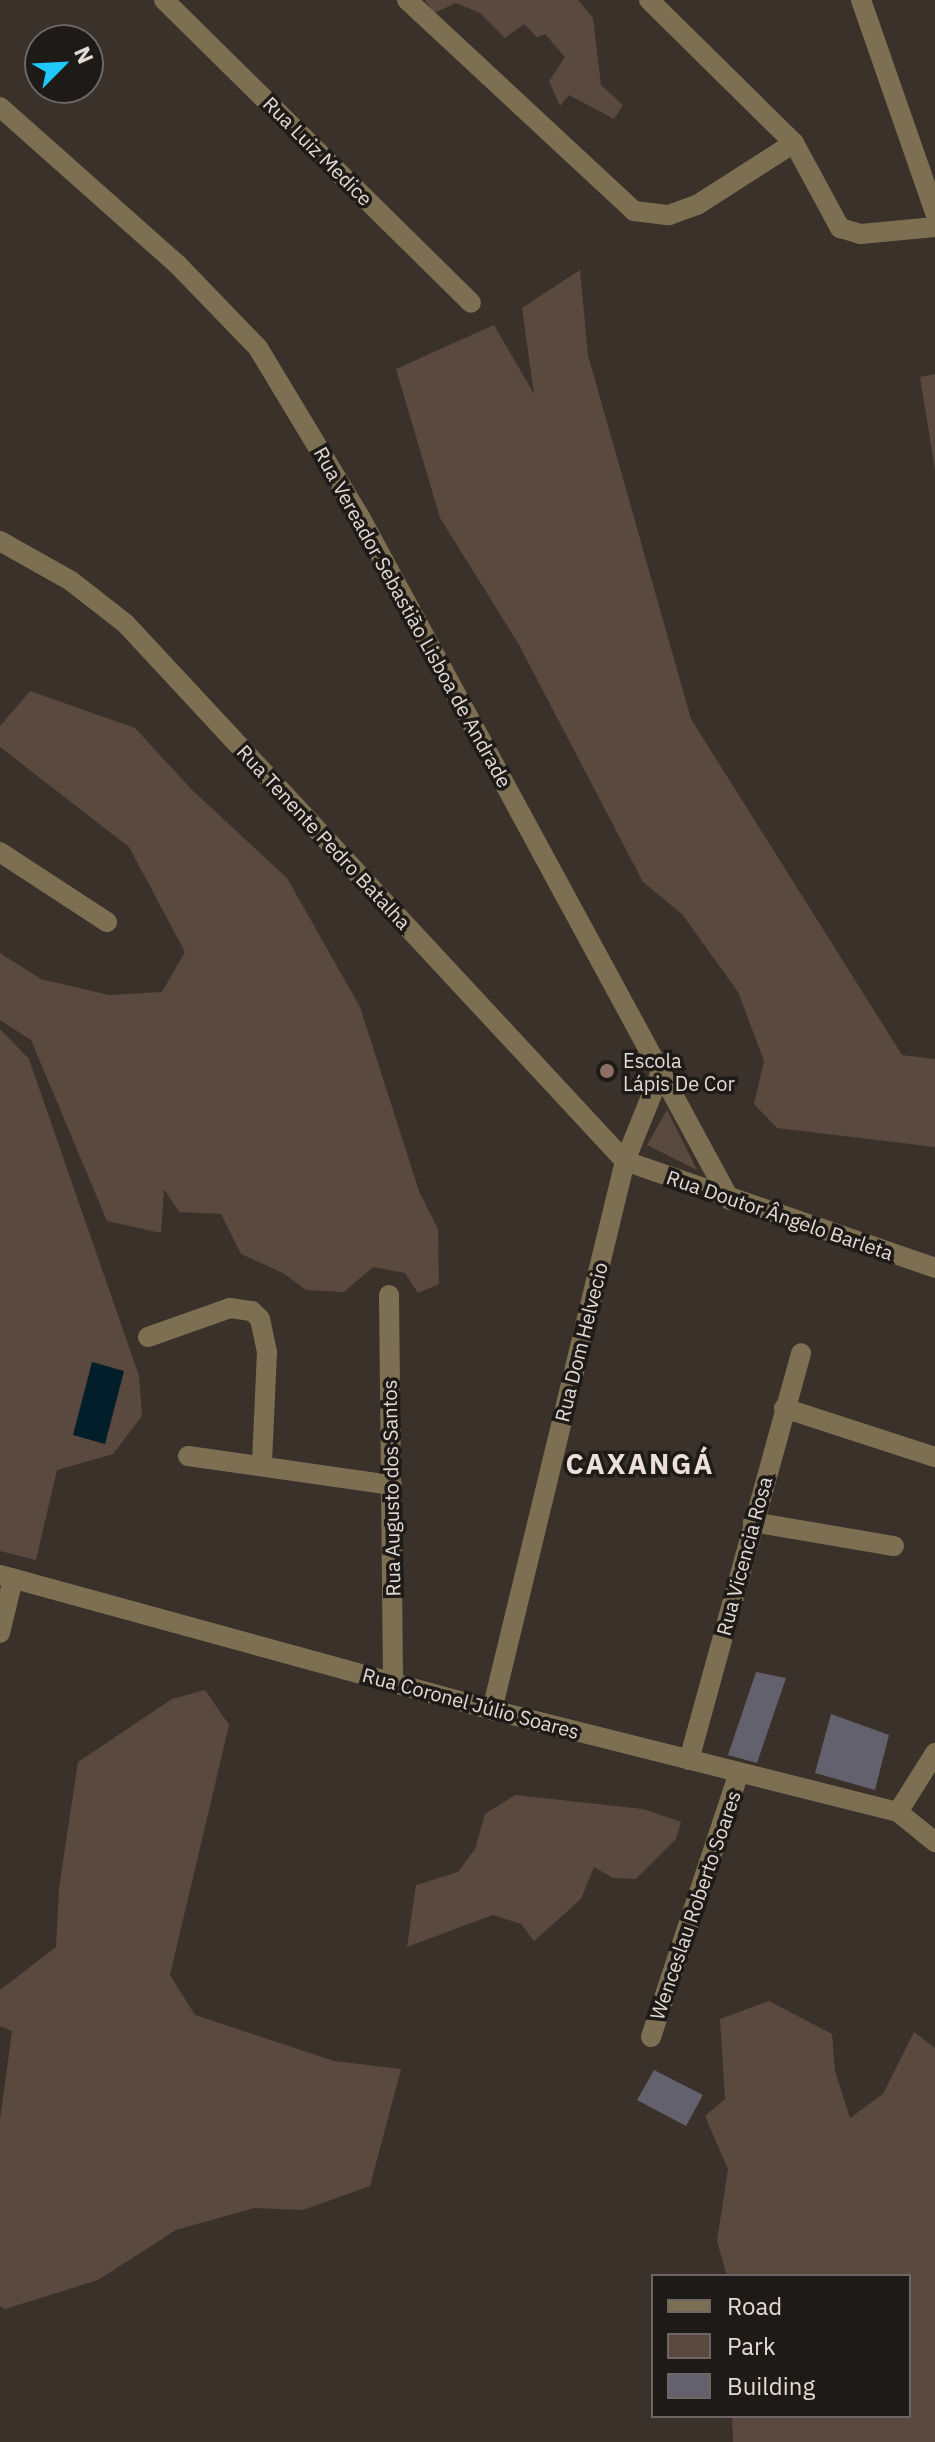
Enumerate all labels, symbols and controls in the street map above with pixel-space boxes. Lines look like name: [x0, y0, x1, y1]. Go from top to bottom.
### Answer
north arrow: [24, 24, 104, 104]
text: N: [68, 42, 101, 68]
street label: Rua Luiz Medice: [258, 91, 378, 211]
street label: Rua Vereador Sebastião Lisboa de Andrade: [309, 443, 517, 791]
street label: Rua Tenente Pedro Batalha: [232, 740, 416, 934]
place label: Escola Lápis De Cor: [623, 1048, 735, 1095]
marker: Escola Lápis De Cor: [598, 1062, 616, 1080]
street label: Rua Doutor Ângelo Barleta: [664, 1165, 896, 1265]
street label: Rua Dom Helvecio: [550, 1260, 612, 1424]
street label: Rua Augusto dos Santos: [377, 1379, 405, 1597]
district label: CAXANGÁ: [565, 1447, 715, 1481]
street label: Rua Vicencia Rosa: [711, 1474, 777, 1638]
street label: Rua Coronel Júlio Soares: [360, 1662, 582, 1744]
street label: Wenceslau Roberto Soares: [644, 1787, 746, 2023]
legend: [651, 2274, 911, 2418]
text: Road: [727, 2290, 782, 2322]
text: Park: [727, 2330, 776, 2362]
text: Building: [727, 2370, 815, 2402]

